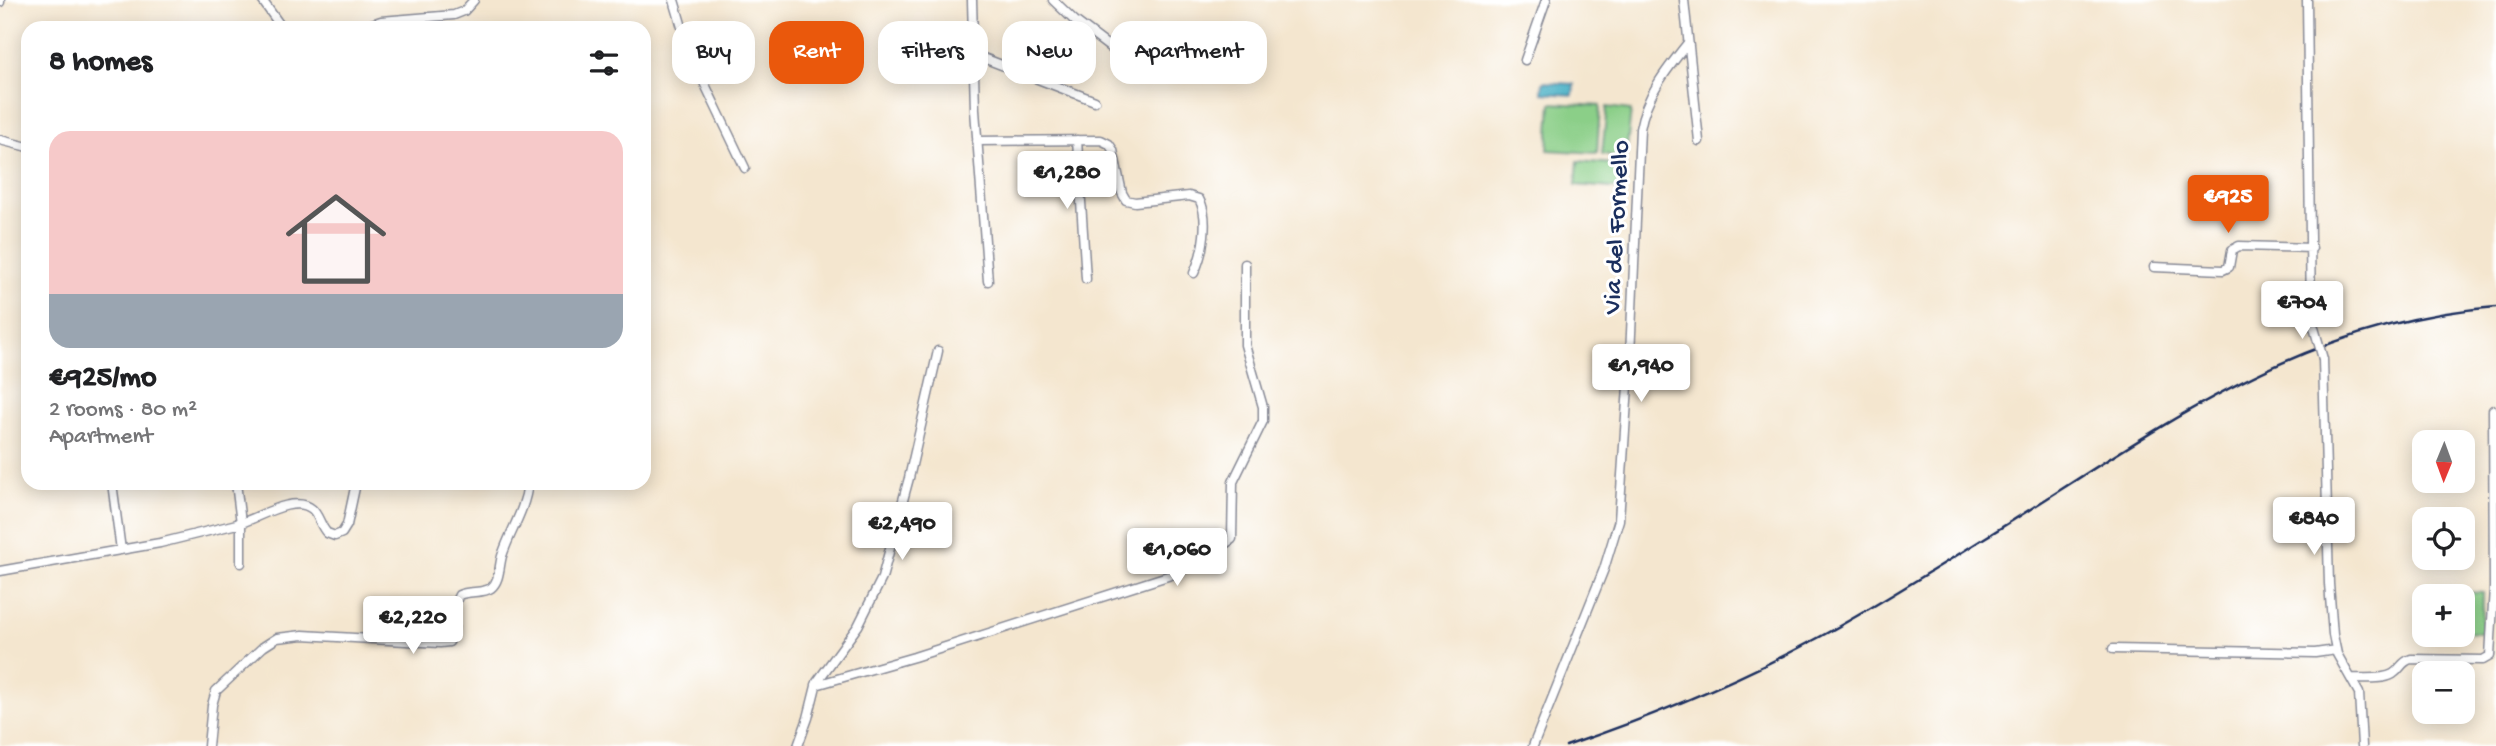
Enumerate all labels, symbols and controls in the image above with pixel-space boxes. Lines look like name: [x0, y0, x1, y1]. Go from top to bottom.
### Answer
chip: Buy: [672, 21, 755, 84]
chip: Rent: [769, 21, 864, 84]
chip: Filters: [878, 21, 988, 84]
chip: New: [1002, 21, 1096, 84]
chip: Apartment: [1110, 21, 1267, 84]
icon: filters: [585, 44, 623, 82]
text: 8 homes: [49, 46, 152, 81]
street label: Via del Formello: [1598, 140, 1639, 316]
pin: €1,280: [1010, 152, 1124, 211]
text: €1,280: [1033, 160, 1101, 187]
icon: home: [273, 176, 399, 302]
pin: €925: [2187, 176, 2269, 235]
text: €925: [2204, 184, 2252, 211]
pin: €704: [2261, 282, 2343, 341]
text: €704: [2277, 290, 2327, 317]
pin: €1,940: [1584, 344, 1698, 404]
text: €1,940: [1608, 353, 1674, 380]
text: €925/mo: [49, 362, 156, 397]
text: 2 rooms · 80 m²: [49, 397, 197, 424]
text: Apartment: [49, 424, 153, 451]
north arrow: [2412, 430, 2474, 494]
map controls: [2412, 430, 2475, 724]
pin: €840: [2273, 498, 2355, 557]
pin: €2,490: [845, 503, 959, 562]
text: €840: [2289, 506, 2339, 533]
button: locate: [2412, 507, 2475, 570]
text: €2,490: [868, 511, 936, 538]
pin: €1,060: [1120, 528, 1234, 588]
text: €1,060: [1143, 537, 1211, 564]
button: +: [2412, 584, 2475, 647]
pin: €2,220: [356, 596, 470, 656]
text: €2,220: [379, 605, 447, 632]
button: −: [2412, 661, 2475, 724]

